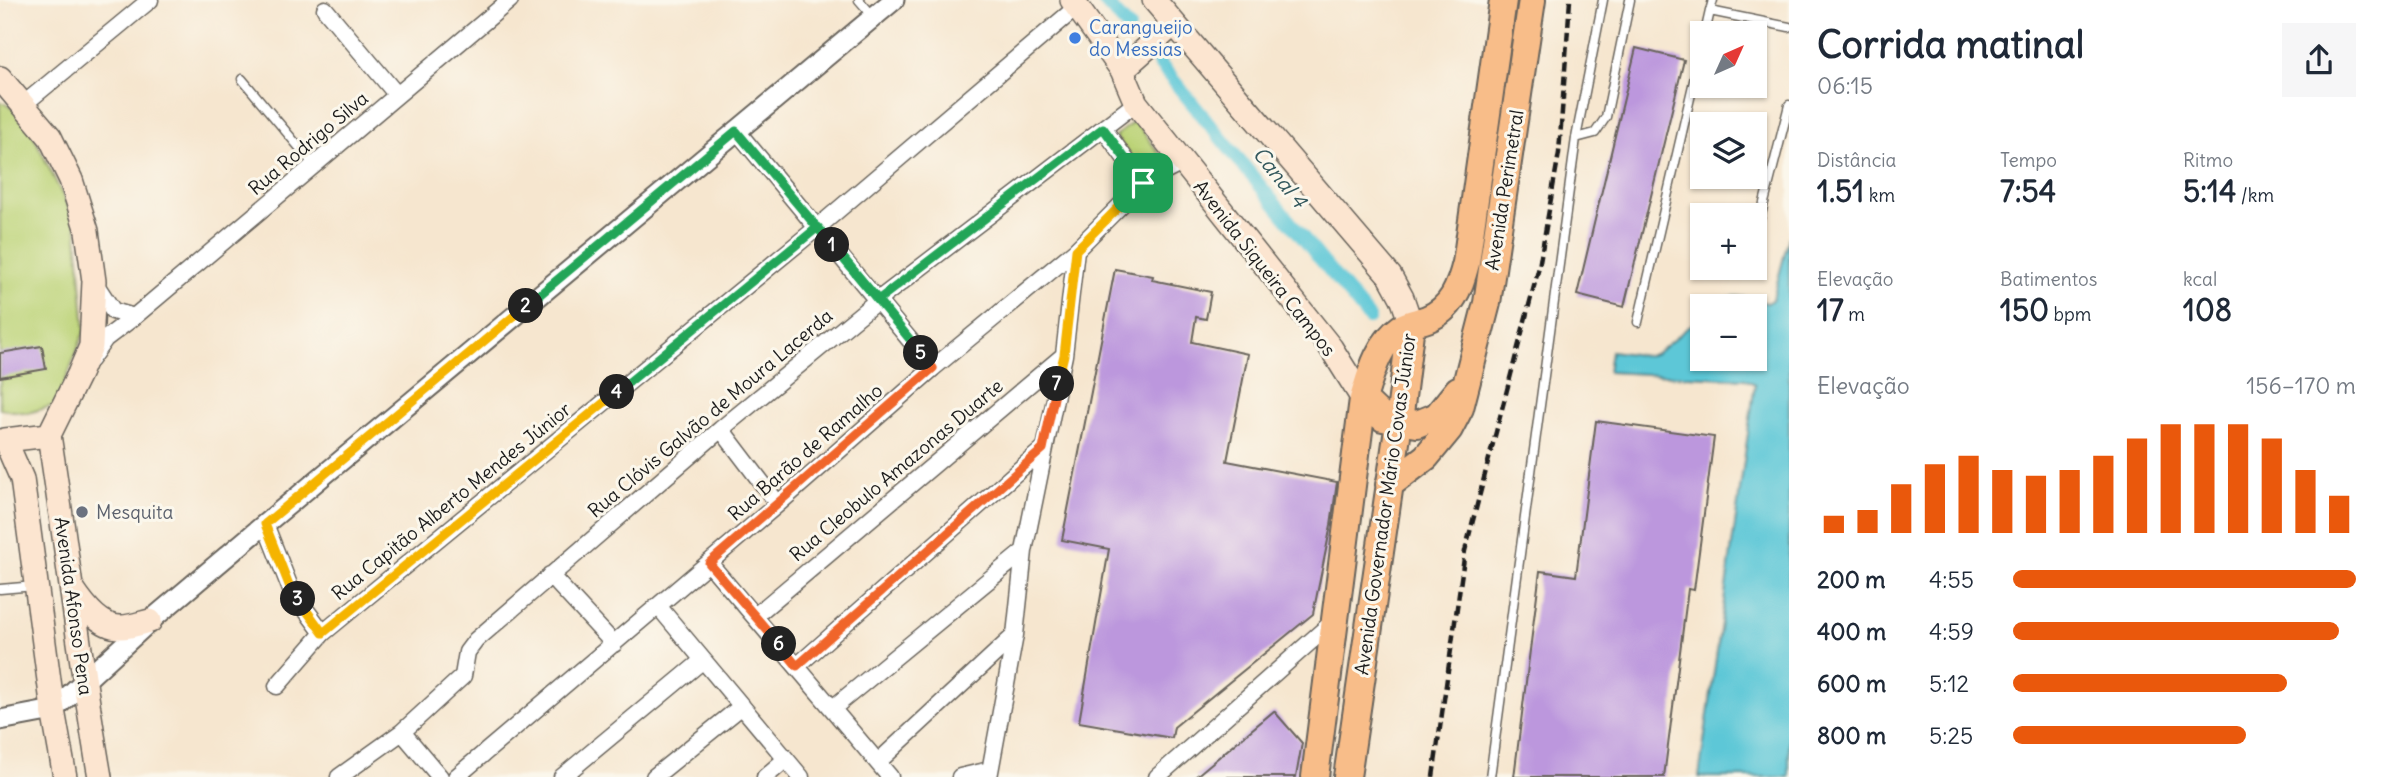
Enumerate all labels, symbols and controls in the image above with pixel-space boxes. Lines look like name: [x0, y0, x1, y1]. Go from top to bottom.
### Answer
place label: Carangueijo do Messias: [1089, 15, 1193, 61]
north arrow: [1690, 21, 1768, 98]
map controls: [1690, 21, 1767, 371]
text: Corrida matinal: [1817, 21, 2084, 68]
button: share: [2282, 23, 2356, 97]
marker: Carangueijo do Messias: [1067, 30, 1083, 46]
text: 06:15: [1817, 71, 1873, 100]
street label: Rua Rodrigo Silva: [243, 86, 373, 200]
street label: Avenida Perimetral: [1479, 108, 1529, 272]
button: layers: [1690, 112, 1767, 189]
water label: Canal 4: [1247, 141, 1314, 214]
text: Distância: [1817, 148, 1896, 172]
text: Tempo: [2000, 148, 2057, 172]
text: Ritmo: [2183, 148, 2233, 172]
pin: [1113, 153, 1173, 213]
icon: arrive: [1124, 164, 1162, 202]
text: 1.51: [1817, 172, 1864, 210]
text: 7:54: [2000, 172, 2056, 210]
text: 5:14: [2183, 172, 2236, 210]
street label: Avenida Siqueira Campos: [1189, 175, 1341, 361]
text: km: [1864, 183, 1895, 207]
text: /km: [2236, 183, 2274, 207]
button: +: [1690, 203, 1767, 280]
pin: 1: [814, 228, 850, 262]
text: 1: [828, 232, 835, 256]
text: Elevação: [1817, 267, 1894, 291]
text: Batimentos: [2000, 267, 2097, 291]
text: kcal: [2183, 267, 2217, 291]
pin: 2: [508, 288, 544, 324]
text: 17: [1817, 291, 1844, 329]
text: 150: [2000, 291, 2049, 329]
text: 108: [2183, 291, 2232, 329]
text: 2: [520, 293, 531, 317]
button: −: [1690, 294, 1767, 371]
text: m: [1844, 302, 1865, 326]
text: bpm: [2049, 302, 2091, 326]
street label: Rua Clóvis Galvão de Moura Lacerda: [583, 303, 837, 523]
street label: Avenida Governador Mário Covas Júnior: [1349, 331, 1421, 676]
pin: 5: [904, 336, 939, 370]
text: 5: [915, 340, 926, 364]
pin: 7: [1040, 366, 1074, 402]
text: 7: [1052, 371, 1061, 395]
text: Elevação: [1817, 371, 1910, 400]
text: 156–170 m: [2246, 371, 2356, 400]
pin: 4: [600, 374, 634, 410]
street label: Rua Cleobulo Amazonas Duarte: [785, 374, 1007, 566]
street label: Rua Barão de Ramalho: [723, 378, 887, 526]
text: 4: [611, 379, 622, 403]
street label: Rua Capitão Alberto Mendes Júnior: [326, 397, 576, 605]
place label: Mesquita: [96, 500, 173, 524]
marker: Mesquita: [74, 504, 90, 520]
street label: Avenida Afonso Pena: [50, 515, 98, 697]
text: 200 m: [1817, 565, 1886, 594]
text: 4:55: [1929, 565, 1974, 594]
pin: 3: [280, 582, 316, 616]
text: 3: [292, 586, 303, 610]
text: 400 m: [1817, 617, 1886, 646]
text: 4:59: [1929, 617, 1974, 646]
pin: 6: [762, 626, 796, 662]
text: 6: [773, 631, 784, 655]
text: 600 m: [1817, 669, 1886, 698]
text: 5:12: [1929, 669, 1969, 698]
text: 800 m: [1817, 721, 1886, 750]
text: 5:25: [1929, 721, 1973, 750]

